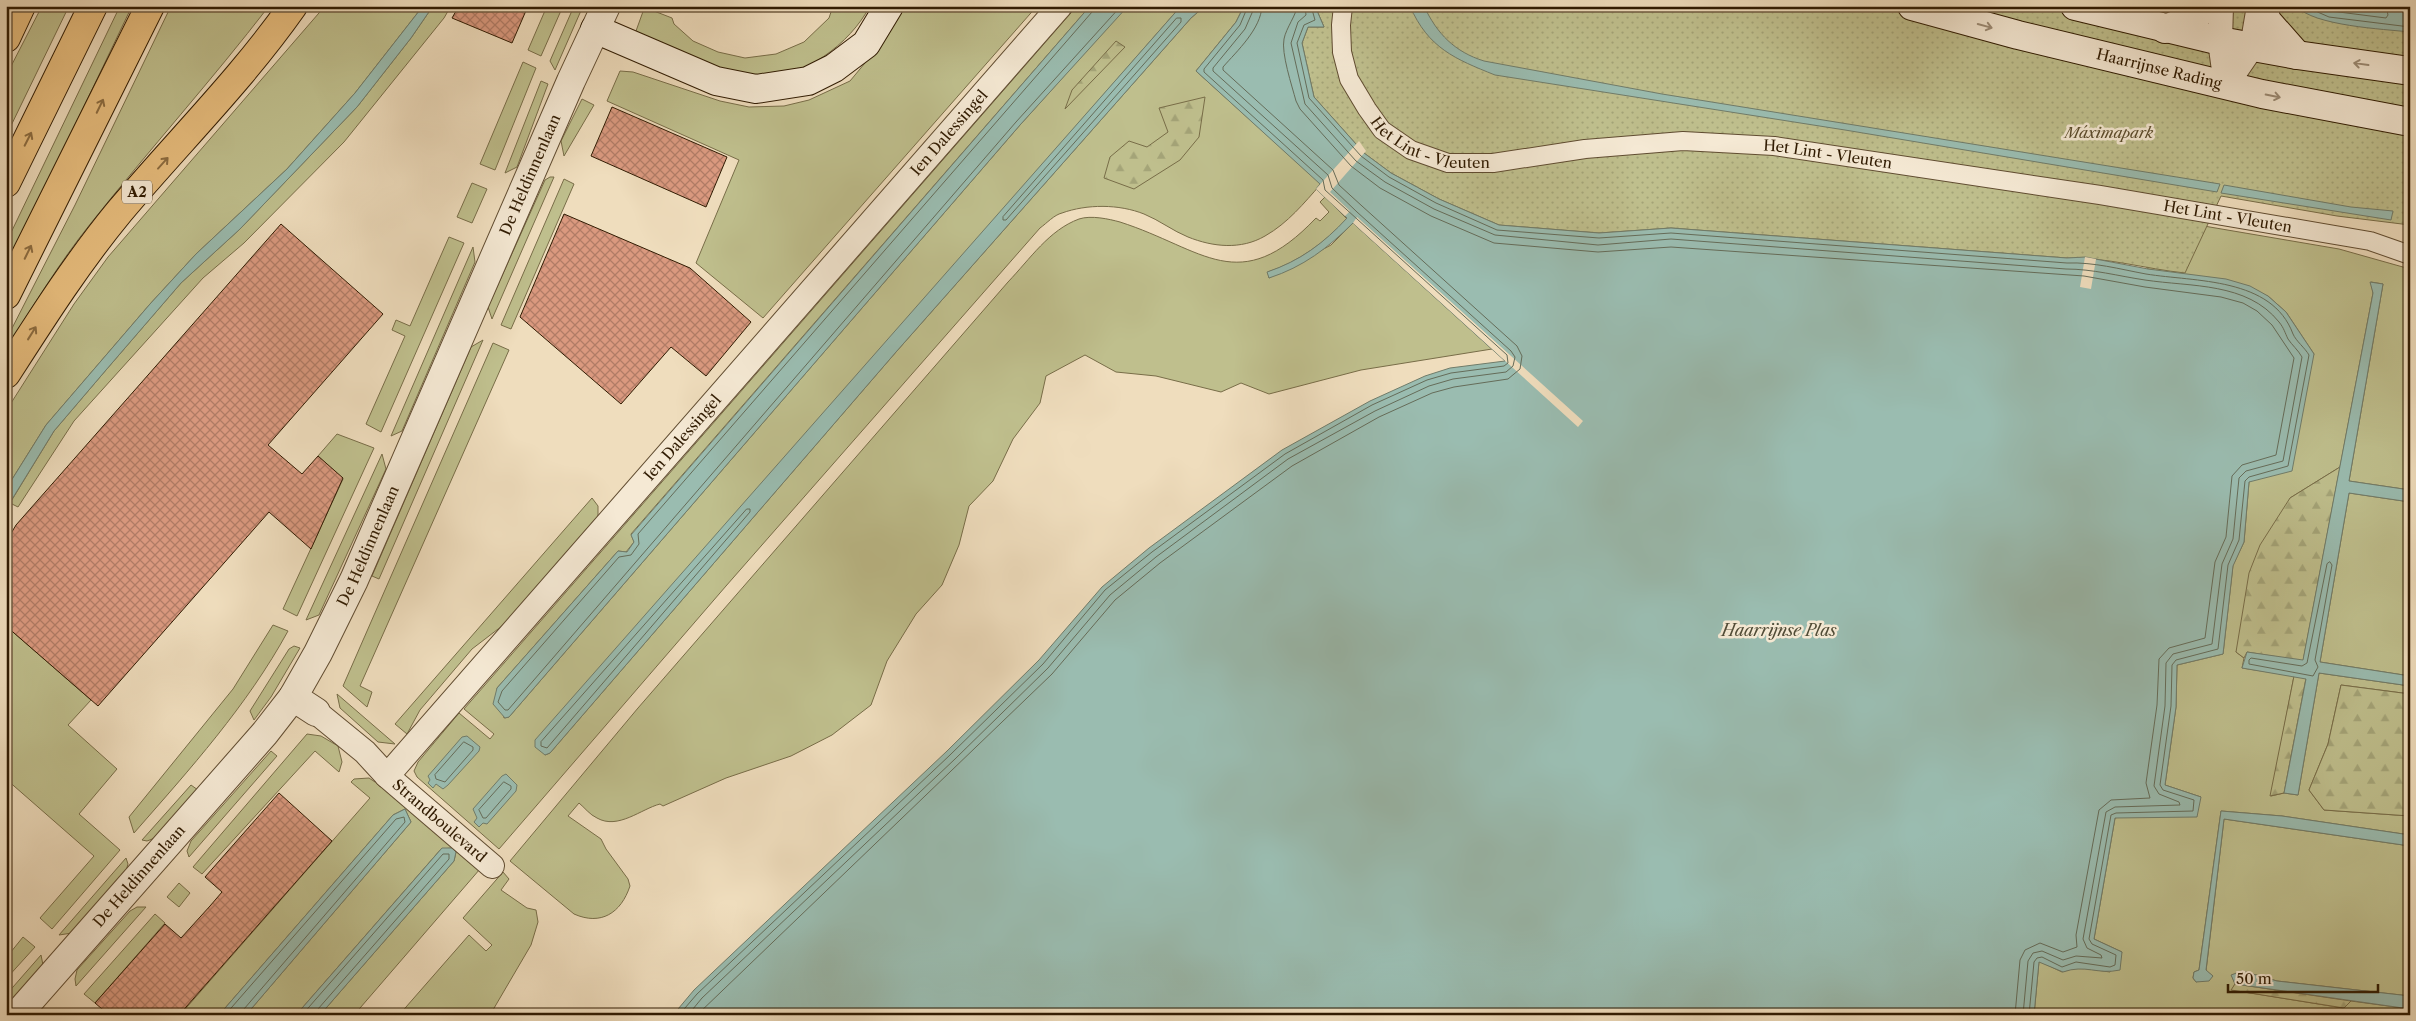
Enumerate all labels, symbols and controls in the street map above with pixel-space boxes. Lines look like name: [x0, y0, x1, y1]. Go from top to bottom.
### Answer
one-way arrow: [1977, 22, 1993, 31]
street label: Haarrijnse Rading: [2095, 44, 2224, 93]
one-way arrow: [2354, 59, 2370, 69]
street label: Ien Dalessingel: [906, 85, 992, 179]
one-way arrow: [2265, 92, 2281, 101]
one-way arrow: [96, 99, 105, 114]
street label: De Heldinnenlaan: [495, 111, 565, 238]
street label: Het Lint - Vleuten: [1367, 113, 1490, 172]
park label: Máximapark: [2063, 123, 2154, 142]
one-way arrow: [23, 132, 33, 147]
street label: Het Lint - Vleuten: [1763, 135, 1894, 173]
one-way arrow: [157, 156, 169, 169]
road number: A2: [122, 180, 152, 203]
street label: Het Lint - Vleuten: [2162, 196, 2294, 237]
one-way arrow: [24, 245, 33, 260]
one-way arrow: [27, 326, 38, 340]
street label: Ien Dalessingel: [640, 390, 725, 484]
street label: De Heldinnenlaan: [333, 482, 403, 609]
water label: Haarrijnse Plas: [1719, 620, 1837, 640]
street label: Strandboulevard: [389, 775, 491, 866]
street label: De Heldinnenlaan: [89, 820, 189, 931]
scale bar: [2228, 961, 2378, 993]
text: 50 m: [2236, 969, 2272, 988]

